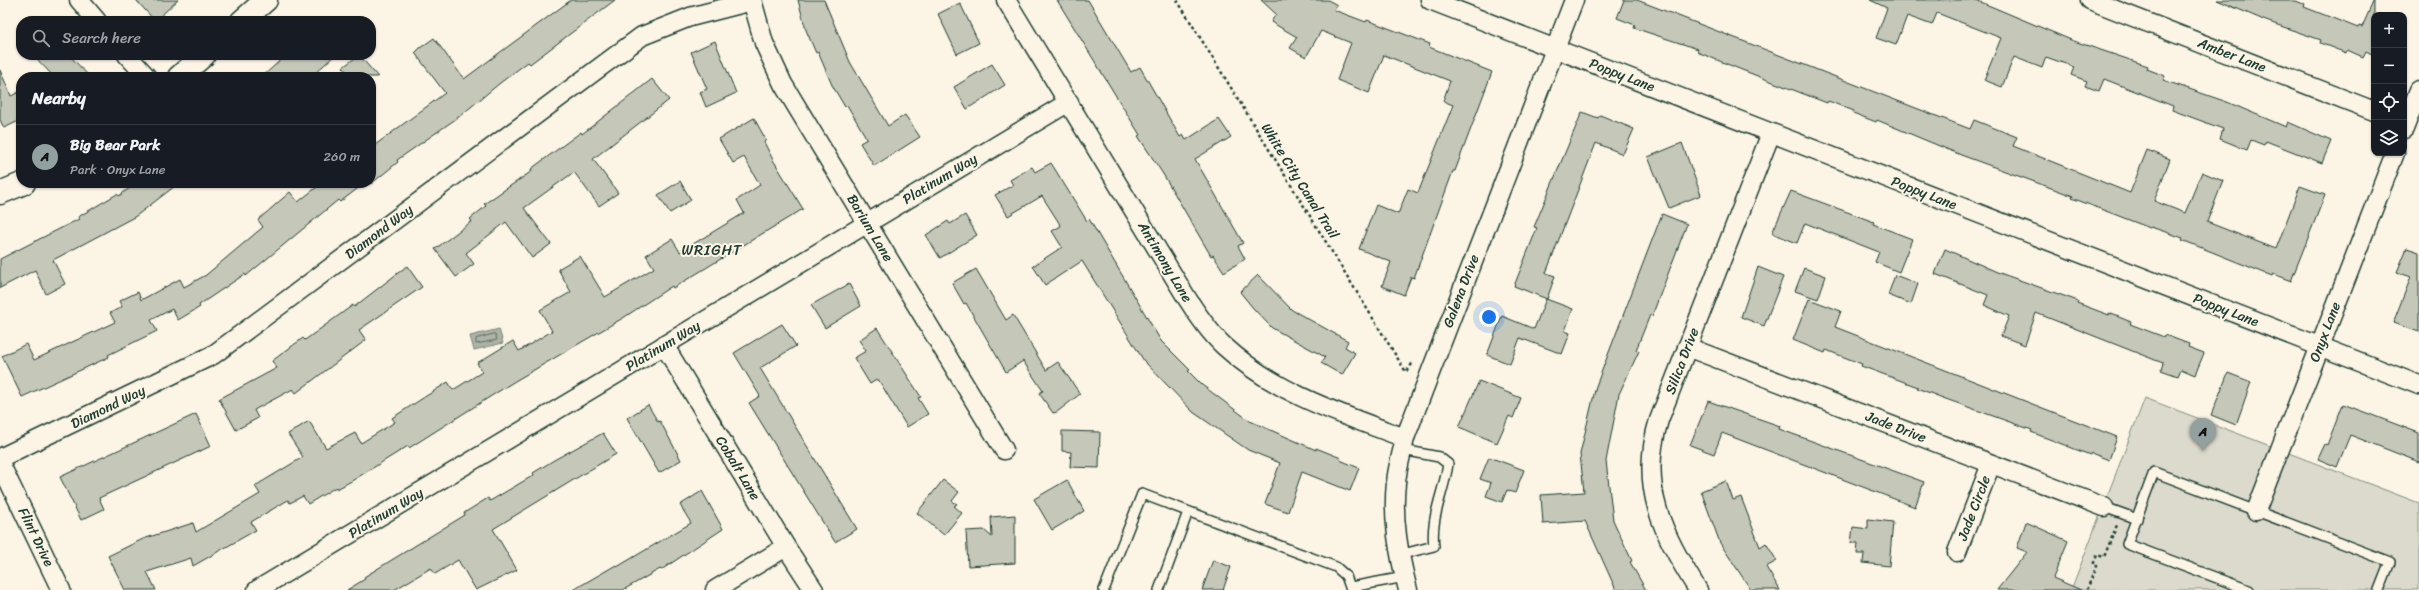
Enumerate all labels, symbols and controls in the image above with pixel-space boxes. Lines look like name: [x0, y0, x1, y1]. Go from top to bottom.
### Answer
map controls: [2371, 12, 2407, 156]
button: +: [2371, 12, 2407, 48]
search box: [16, 16, 376, 60]
text: Search here: [62, 25, 141, 51]
icon: search: [30, 27, 52, 49]
street label: Amber Lane: [2193, 30, 2270, 80]
button: −: [2371, 48, 2407, 84]
street label: Poppy Lane: [1585, 51, 1659, 99]
text: Nearby: [32, 83, 86, 113]
button: locate: [2371, 84, 2407, 120]
street label: White City Canal Trail: [1254, 118, 1346, 245]
button: layers: [2371, 120, 2407, 156]
text: Big Bear Park: [70, 132, 160, 158]
text: A: [41, 145, 49, 168]
text: 260 m: [324, 145, 360, 168]
street label: Platinum Way: [898, 146, 983, 211]
text: Park · Onyx Lane: [70, 158, 165, 181]
street label: Poppy Lane: [1887, 169, 1961, 217]
street label: Barium Lane: [840, 189, 900, 267]
street label: Diamond Way: [339, 197, 419, 266]
street label: Antimony Lane: [1130, 216, 1199, 308]
district label: WRIGHT: [682, 237, 743, 263]
street label: Galena Drive: [1436, 251, 1486, 331]
street label: Poppy Lane: [2189, 286, 2263, 334]
street label: Onyx Lane: [2302, 298, 2348, 366]
your location: [1479, 307, 1499, 327]
street label: Platinum Way: [621, 313, 706, 378]
street label: Silica Drive: [1658, 324, 1706, 398]
street label: Diamond Way: [66, 378, 150, 436]
street label: Jade Drive: [1861, 404, 1930, 450]
pin: A: [2190, 418, 2216, 451]
street label: Cobalt Lane: [709, 431, 767, 505]
street label: Jade Circle: [1950, 472, 1998, 545]
street label: Platinum Way: [344, 480, 429, 545]
street label: Flint Drive: [11, 503, 61, 571]

